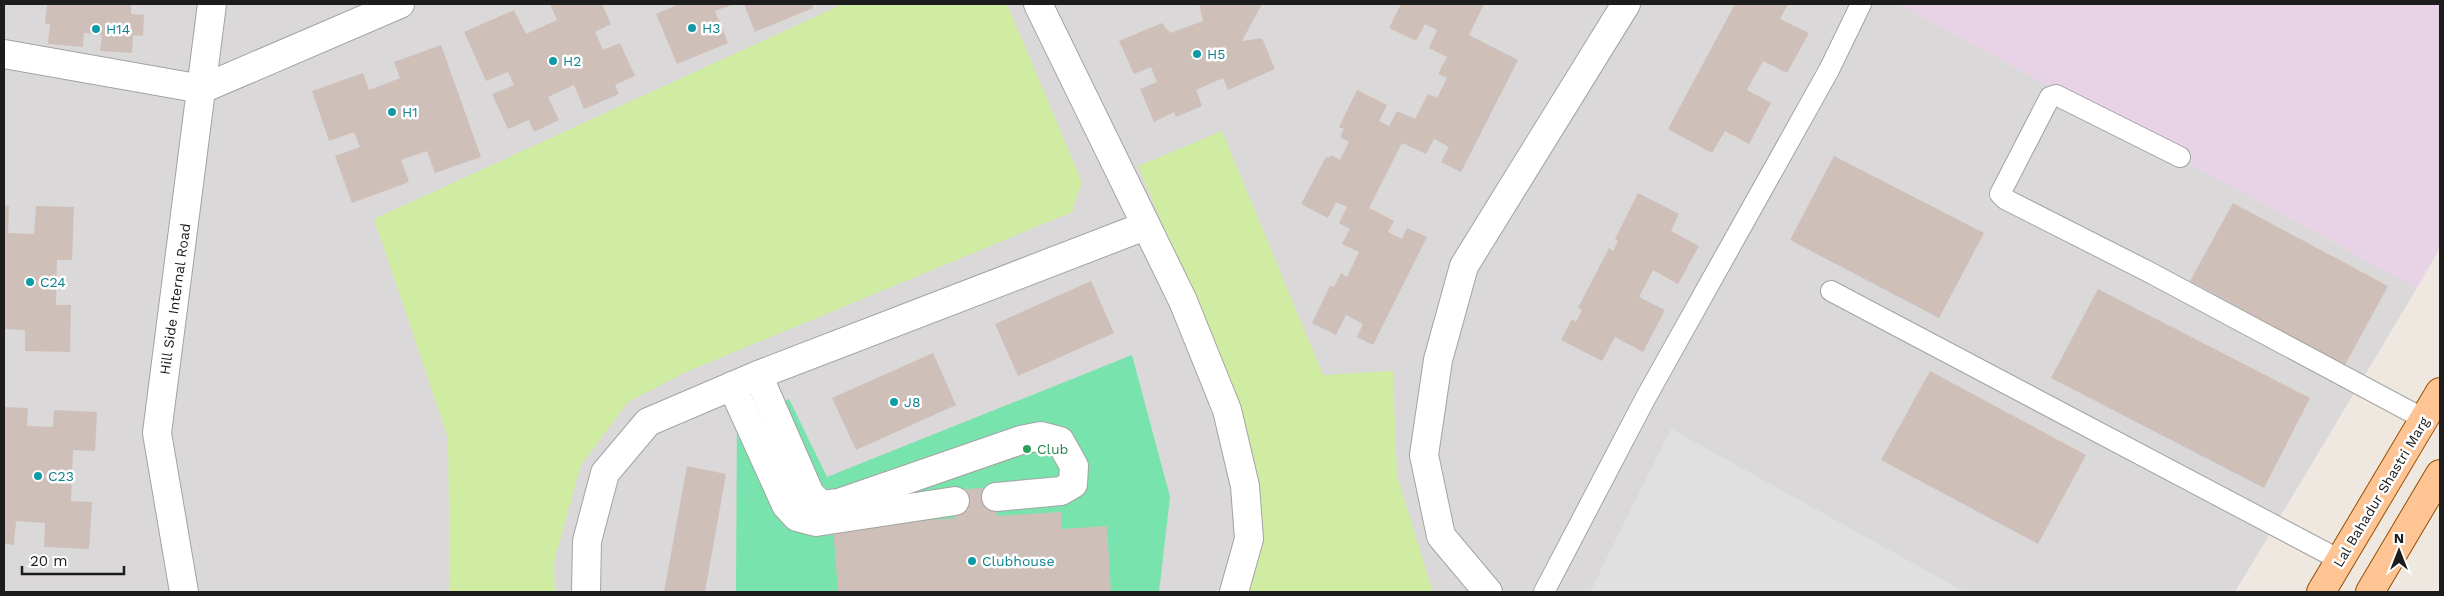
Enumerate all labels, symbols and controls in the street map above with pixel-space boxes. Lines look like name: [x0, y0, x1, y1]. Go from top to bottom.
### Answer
place label: H3: [702, 20, 720, 36]
place label: H14: [106, 21, 130, 37]
marker: H3: [686, 22, 698, 34]
marker: H14: [90, 23, 102, 35]
place label: H5: [1207, 46, 1225, 62]
marker: H5: [1191, 48, 1203, 60]
place label: H2: [563, 53, 581, 69]
marker: H2: [547, 55, 559, 67]
place label: H1: [402, 104, 418, 120]
marker: H1: [386, 106, 398, 118]
street label: Hill Side Internal Road: [156, 222, 194, 376]
place label: C24: [40, 274, 66, 290]
marker: C24: [24, 276, 36, 288]
place label: J8: [904, 394, 921, 410]
marker: J8: [888, 396, 900, 408]
street label: Lal Bahadur Shastri Marg: [2330, 414, 2432, 570]
place label: Club: [1037, 441, 1068, 457]
marker: Club: [1021, 443, 1033, 455]
place label: C23: [48, 468, 74, 484]
marker: C23: [32, 470, 44, 482]
north arrow: [2374, 526, 2424, 576]
text: N: [2394, 530, 2404, 546]
scale bar: [22, 544, 125, 576]
text: 20 m: [30, 552, 68, 570]
place label: Clubhouse: [982, 553, 1054, 569]
marker: Clubhouse: [966, 555, 978, 567]

